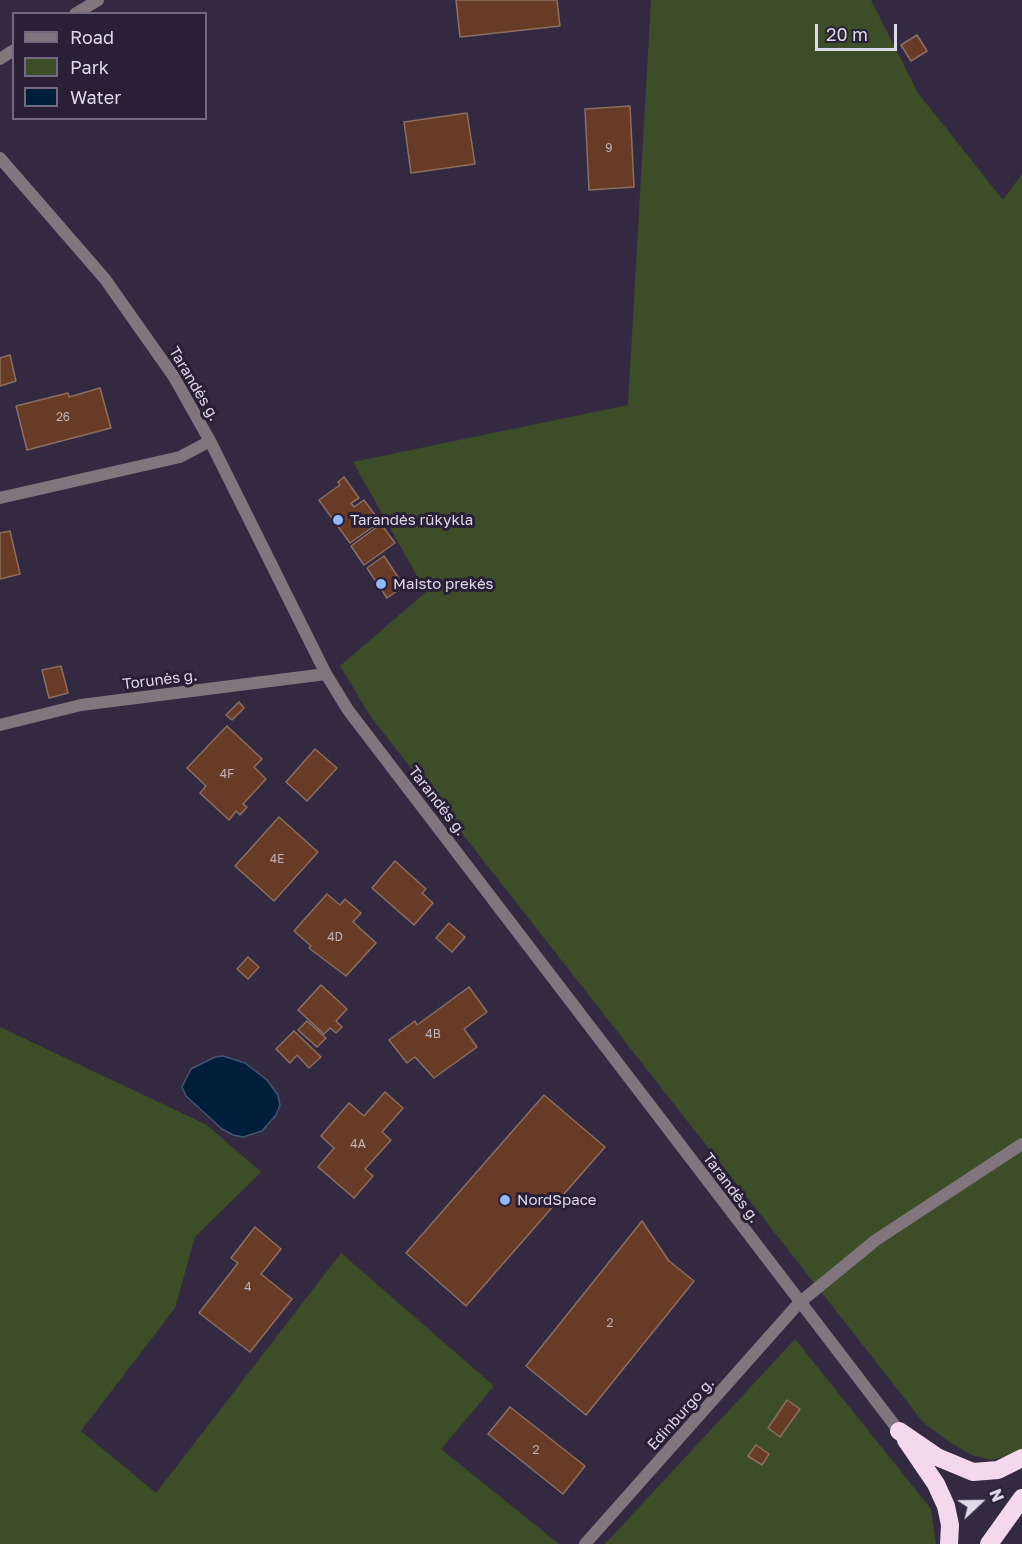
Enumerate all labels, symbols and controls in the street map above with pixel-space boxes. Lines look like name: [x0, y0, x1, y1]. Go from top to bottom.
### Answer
legend: [12, 12, 207, 120]
scale bar: [818, 12, 900, 50]
text: 20 m: [826, 23, 868, 45]
text: Road: [70, 26, 114, 48]
text: Park: [70, 56, 109, 78]
text: Water: [70, 86, 121, 108]
house number: 9: [605, 141, 613, 155]
street label: Tarandės g.: [165, 344, 223, 424]
house number: 26: [56, 410, 70, 424]
place label: Tarandės rūkykla: [350, 511, 473, 529]
marker: Tarandės rūkykla: [331, 513, 345, 527]
place label: Maisto prekės: [393, 575, 494, 593]
marker: Maisto prekės: [374, 577, 388, 591]
street label: Torunės g.: [122, 666, 198, 694]
street label: Tarandės g.: [404, 763, 470, 839]
house number: 4F: [220, 767, 234, 781]
house number: 4E: [270, 852, 284, 866]
house number: 4D: [327, 930, 343, 944]
house number: 4B: [425, 1027, 441, 1041]
house number: 4A: [350, 1137, 366, 1151]
street label: Tarandės g.: [699, 1149, 763, 1227]
place label: NordSpace: [517, 1191, 596, 1209]
marker: NordSpace: [498, 1193, 512, 1207]
house number: 4: [244, 1280, 252, 1294]
house number: 2: [607, 1316, 613, 1330]
street label: Edinburgo g.: [644, 1374, 718, 1454]
house number: 2: [533, 1443, 539, 1457]
north arrow: [950, 1472, 1010, 1532]
text: N: [985, 1486, 1008, 1505]

